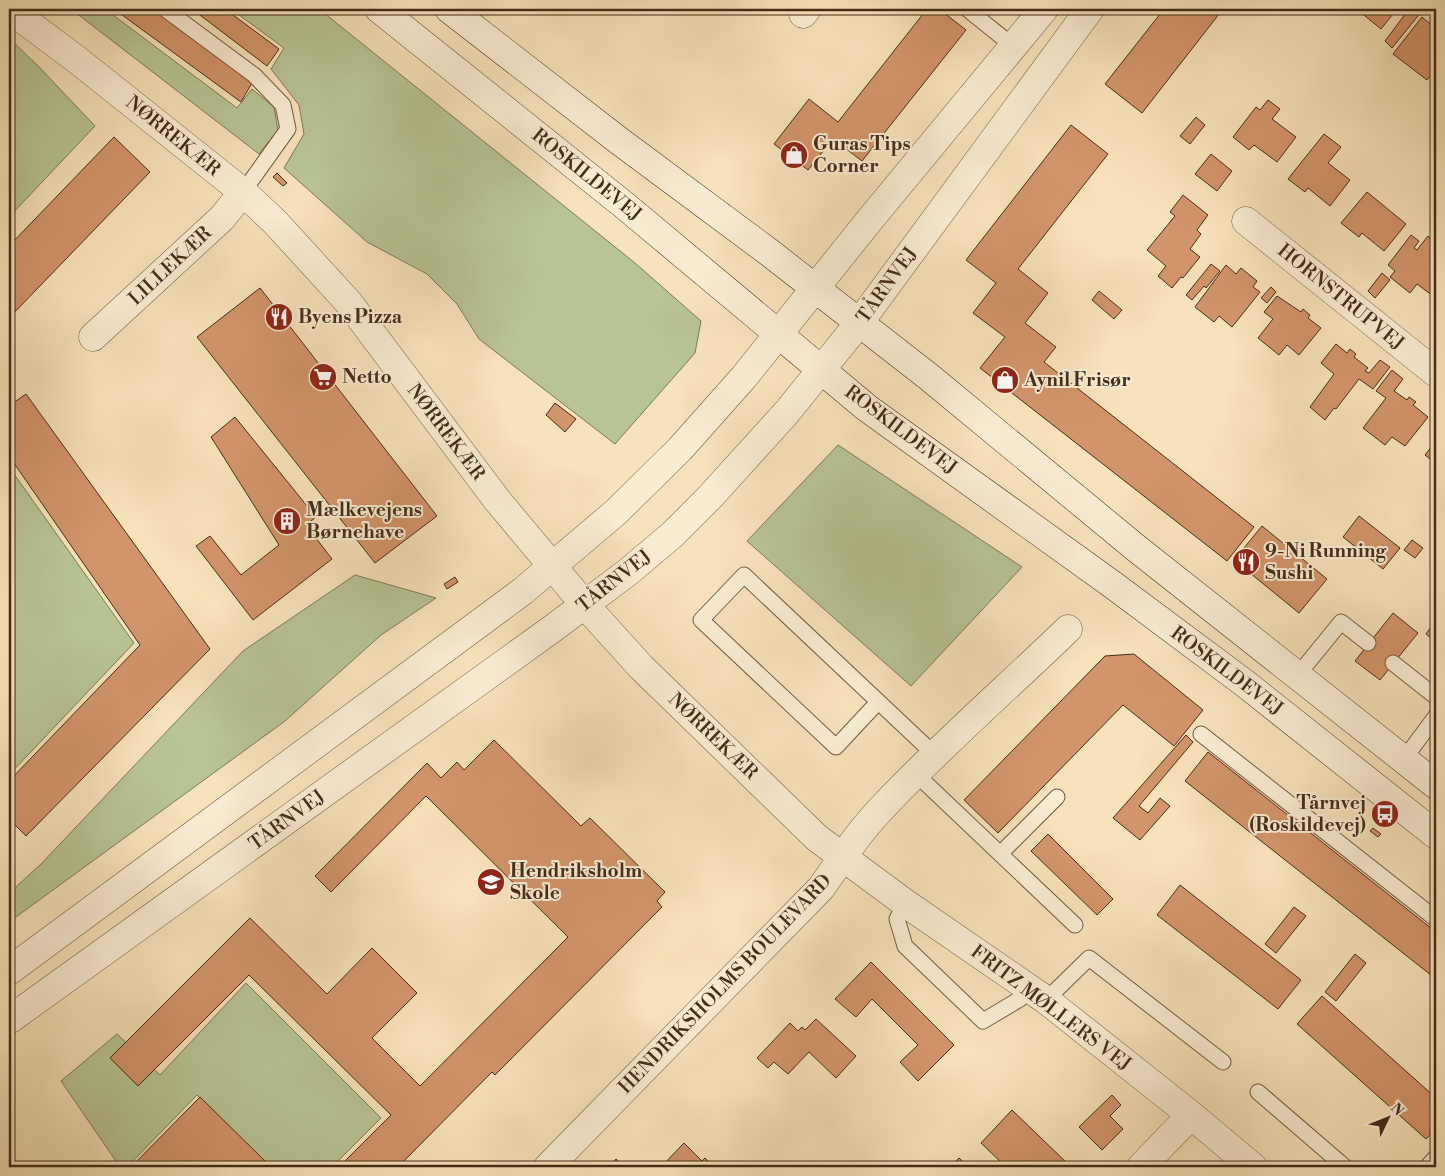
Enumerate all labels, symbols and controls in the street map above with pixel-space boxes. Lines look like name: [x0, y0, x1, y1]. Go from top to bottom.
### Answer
street label: NØRREKÆR: [121, 91, 226, 182]
street label: ROSKILDEVEJ: [527, 123, 647, 227]
place label: Guras Tips Corner: [813, 132, 911, 178]
shop icon: Guras Tips Corner: [779, 140, 809, 170]
street label: LILLEKÆR: [123, 221, 217, 311]
street label: HORNSTRUPVEJ: [1273, 238, 1409, 356]
street label: TÅRNVEJ: [850, 241, 923, 328]
restaurant icon: Byens Pizza: [264, 302, 294, 332]
place label: Byens Pizza: [298, 305, 403, 329]
supermarket icon: Netto: [308, 362, 338, 392]
place label: Netto: [342, 365, 392, 389]
shop icon: Aynil Frisør: [990, 365, 1020, 395]
place label: Aynil Frisør: [1023, 368, 1131, 392]
street label: NØRREKÆR: [402, 379, 491, 486]
street label: ROSKILDEVEJ: [840, 380, 962, 480]
place label: Mælkevejens Børnehave: [306, 498, 422, 544]
building icon: Mælkevejens Børnehave: [272, 506, 302, 536]
place label: 9-Ni Running Sushi: [1265, 539, 1387, 585]
street label: TÅRNVEJ: [571, 543, 656, 618]
restaurant icon: 9-Ni Running Sushi: [1231, 547, 1261, 577]
street label: ROSKILDEVEJ: [1166, 621, 1288, 721]
street label: NØRREKÆR: [663, 688, 763, 785]
street label: TÅRNVEJ: [243, 783, 330, 856]
place label: Tårnvej (Roskildevej): [1249, 791, 1366, 837]
bus stop icon: Tårnvej (Roskildevej): [1370, 799, 1400, 829]
place label: Hendriksholm Skole: [510, 859, 642, 905]
school or university icon: Hendriksholm Skole: [476, 867, 506, 897]
street label: HENDRIKSHOLMS BOULEVARD: [613, 869, 837, 1099]
street label: FRITZ MØLLERS VEJ: [966, 940, 1136, 1076]
north arrow: [1362, 1094, 1412, 1144]
text: N: [1386, 1100, 1407, 1120]

